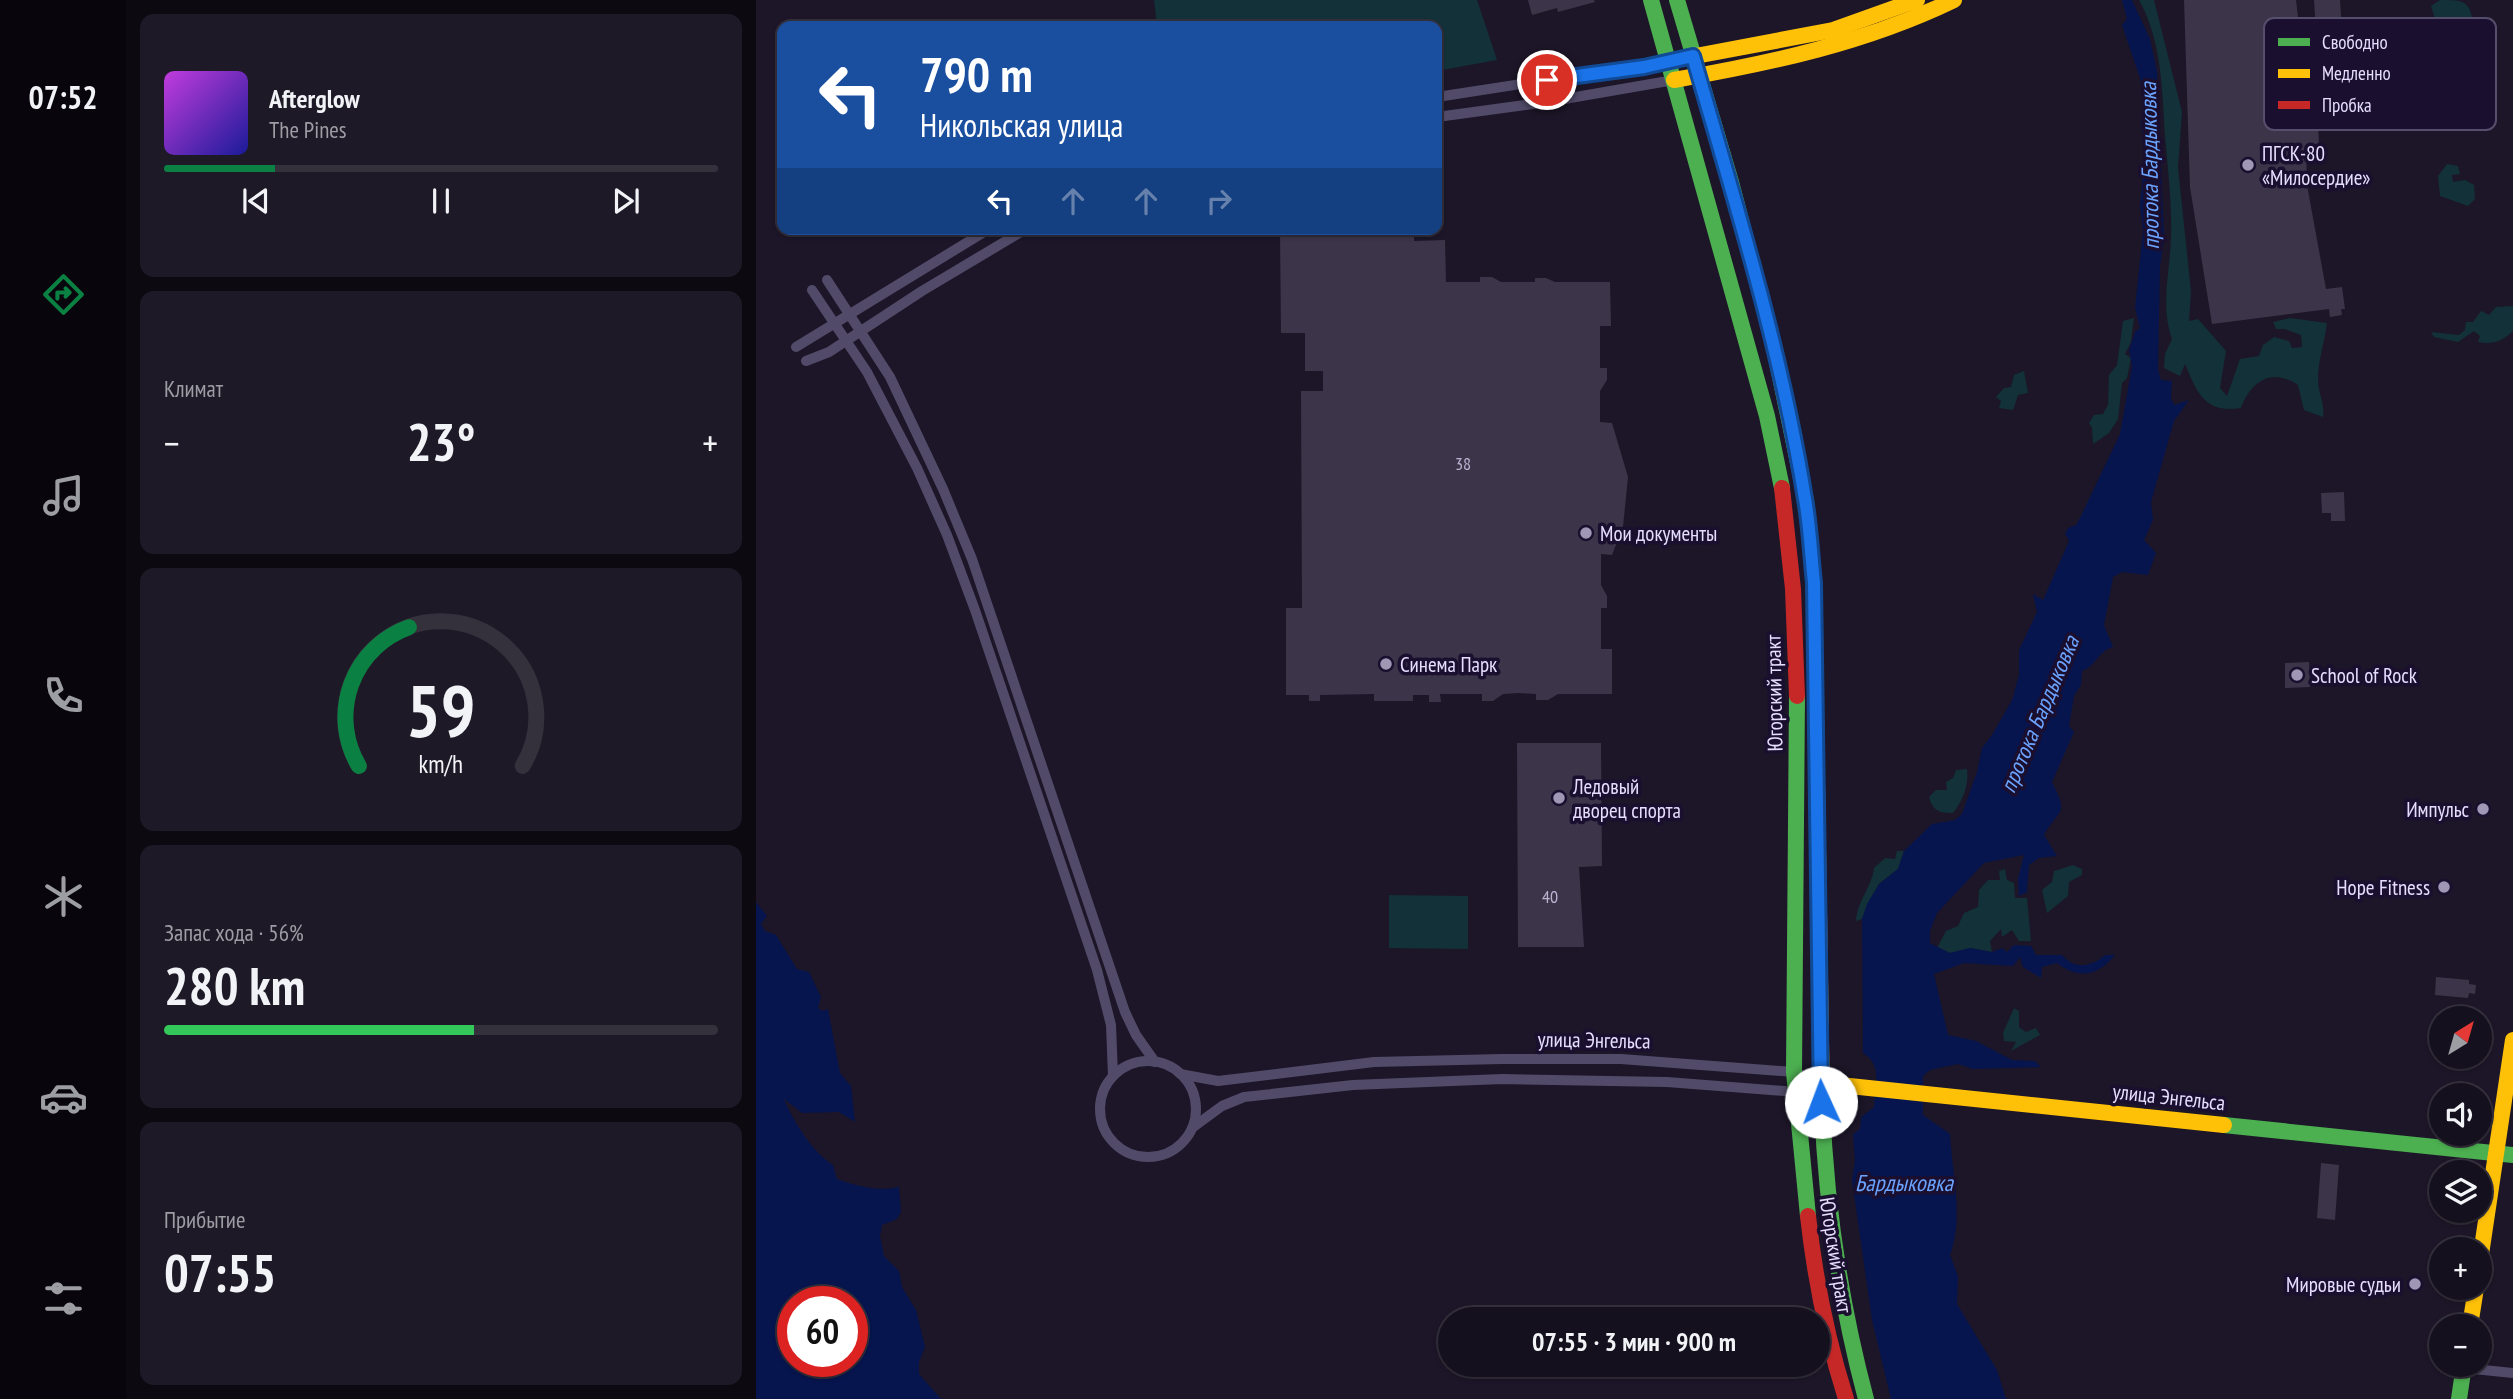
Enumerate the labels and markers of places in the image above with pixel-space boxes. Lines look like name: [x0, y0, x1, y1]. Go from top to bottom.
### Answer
pin: [1517, 50, 1577, 110]
place label: ПГСК-80 «Милосердие»: [2262, 140, 2370, 191]
marker: ПГСК-80 «Милосердие»: [2240, 157, 2256, 173]
place label: Мои документы: [1600, 520, 1717, 547]
marker: Мои документы: [1578, 525, 1594, 541]
place label: Синема Парк: [1400, 651, 1497, 678]
marker: Синема Парк: [1378, 656, 1394, 672]
place label: School of Rock: [2311, 662, 2417, 689]
marker: School of Rock: [2289, 667, 2305, 683]
place label: Ледовый дворец спорта: [1572, 773, 1681, 824]
marker: Ледовый дворец спорта: [1551, 790, 1567, 806]
place label: Импульс: [2406, 796, 2470, 823]
marker: Импульс: [2475, 801, 2491, 817]
place label: Hope Fitness: [2336, 874, 2430, 901]
marker: Hope Fitness: [2436, 879, 2452, 895]
place label: Мировые судьи: [2286, 1271, 2401, 1298]
marker: Мировые судьи: [2407, 1276, 2423, 1292]

